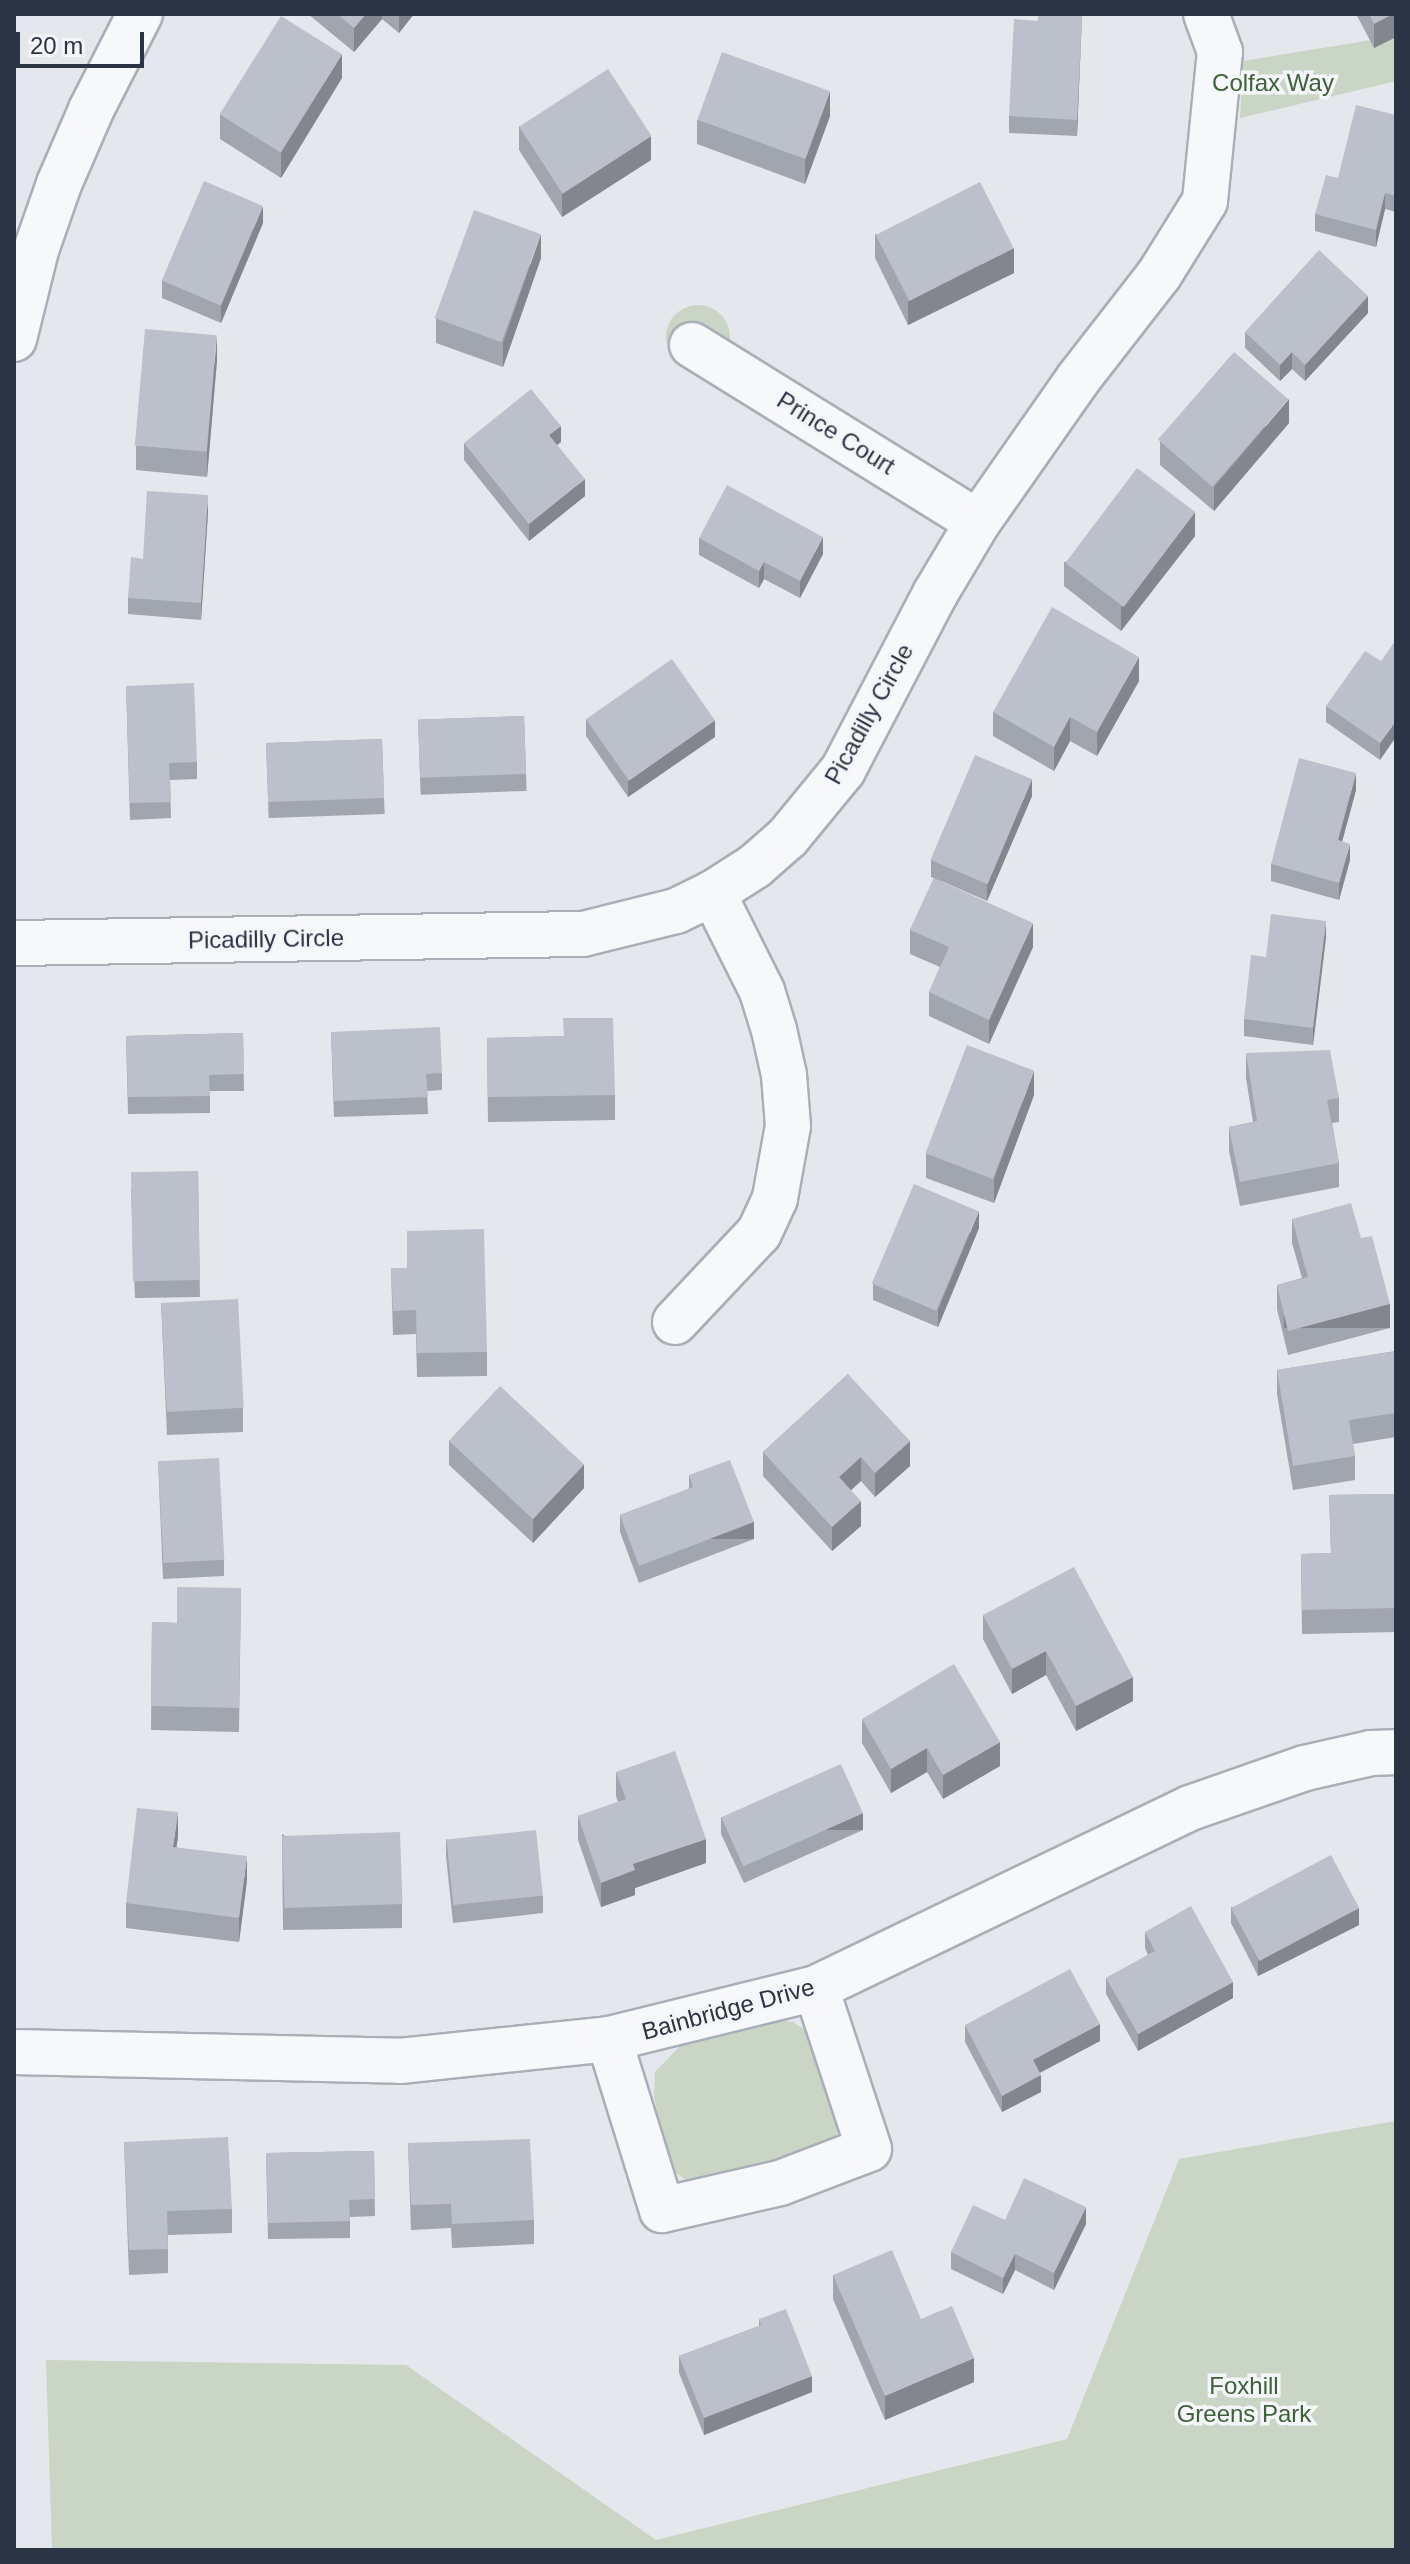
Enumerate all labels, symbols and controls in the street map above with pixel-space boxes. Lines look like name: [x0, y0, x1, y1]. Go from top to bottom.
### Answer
scale bar: [20, 16, 148, 66]
text: 20 m: [30, 32, 83, 59]
park label: Colfax Way: [1212, 69, 1334, 97]
street label: Prince Court: [772, 385, 900, 481]
street label: Picadilly Circle: [819, 639, 919, 789]
street label: Picadilly Circle: [188, 923, 344, 955]
street label: Bainbridge Drive: [639, 1972, 817, 2046]
park label: Foxhill Greens Park: [1177, 2372, 1311, 2428]

